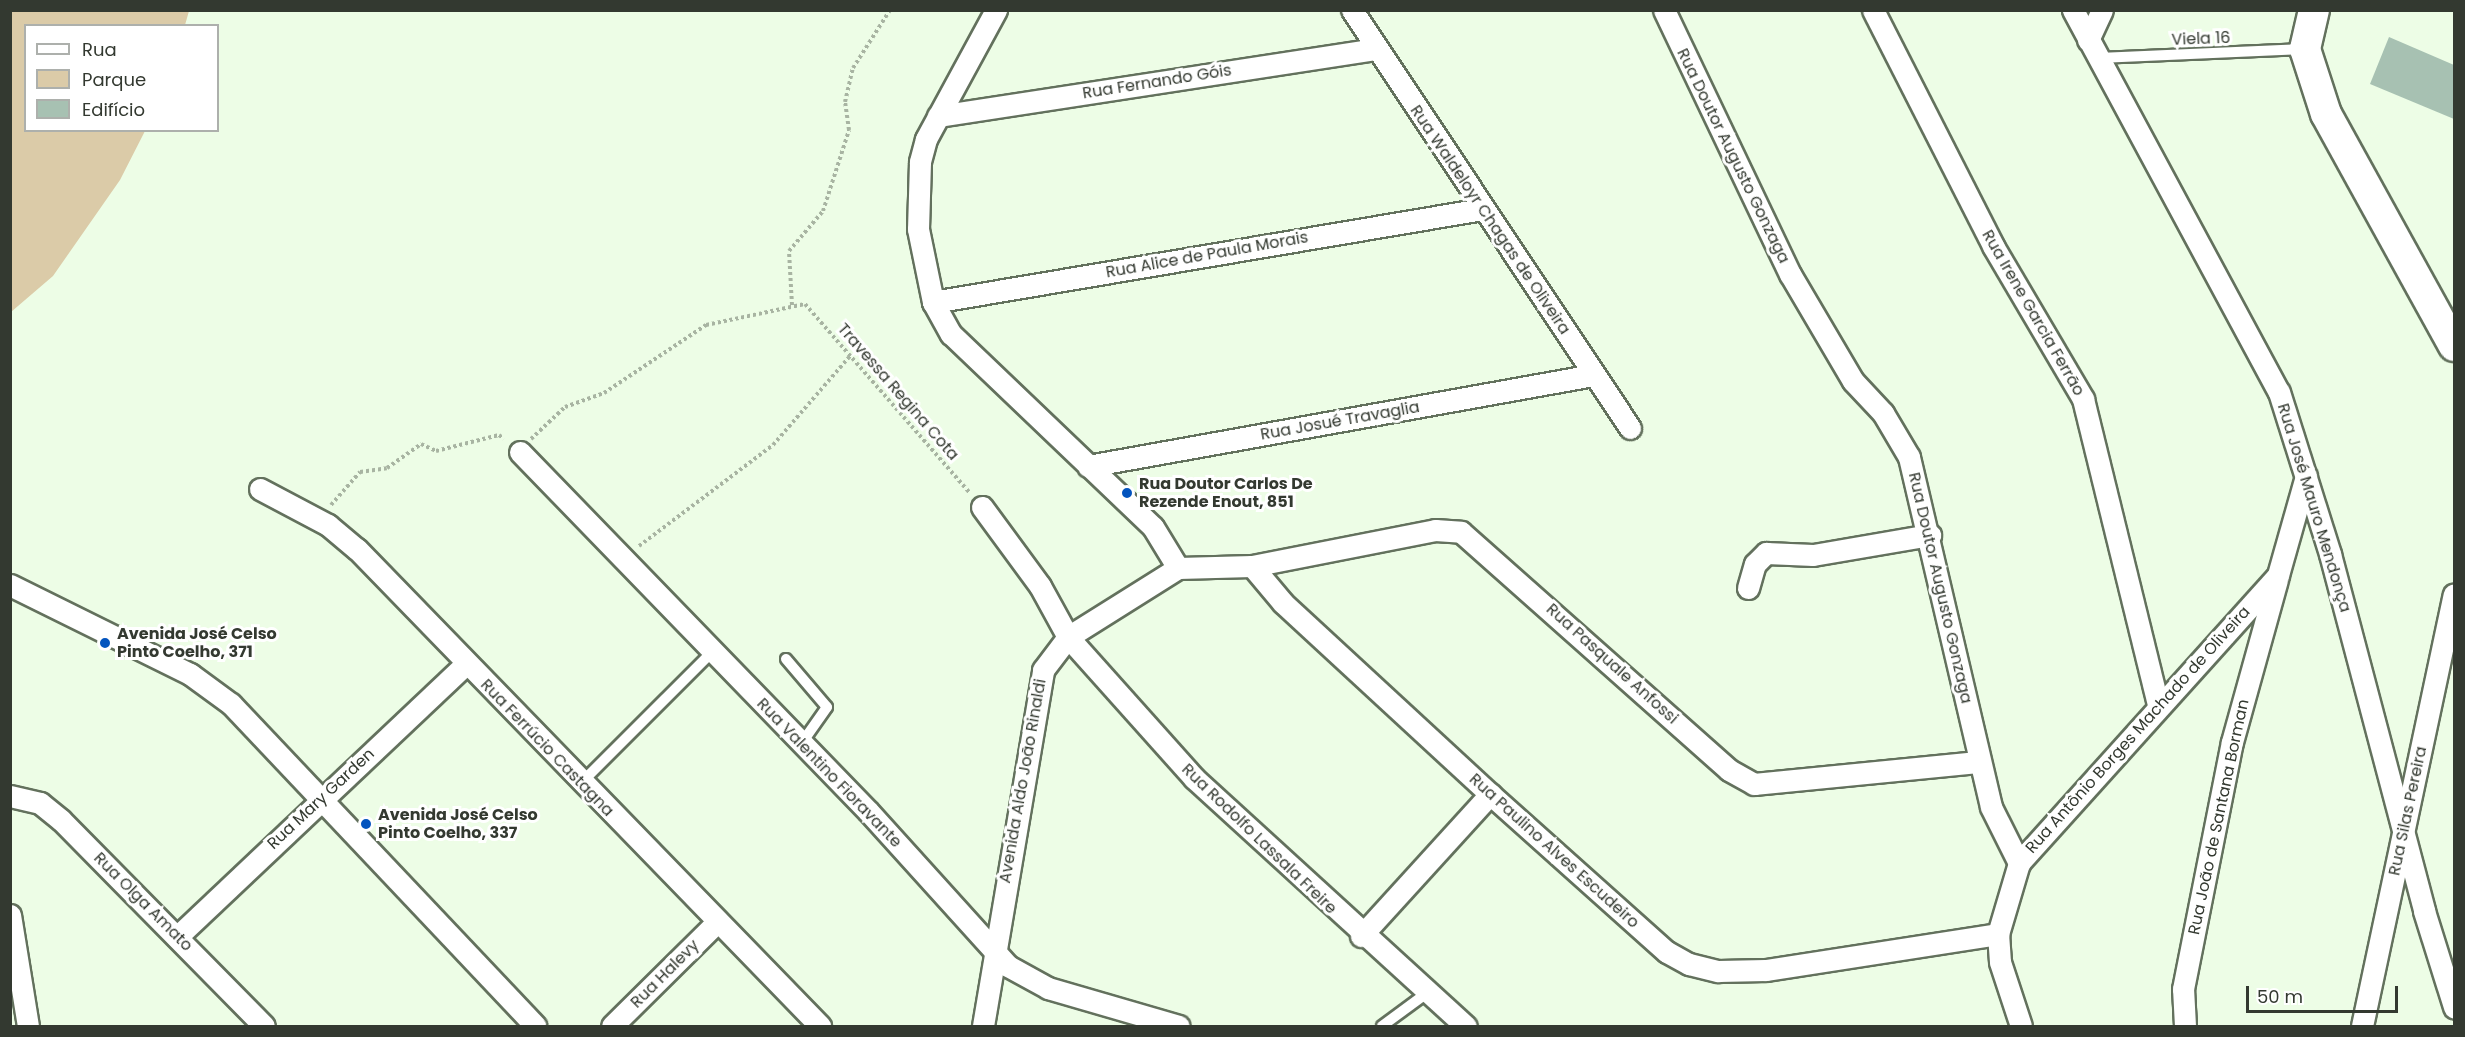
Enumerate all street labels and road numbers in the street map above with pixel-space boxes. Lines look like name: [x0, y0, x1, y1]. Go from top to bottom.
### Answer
street label: Viela 16: [2171, 28, 2231, 50]
street label: Rua Doutor Augusto Gonzaga: [1673, 45, 1793, 267]
street label: Rua Fernando Góis: [1081, 61, 1233, 103]
street label: Rua Waldeloyr Chagas de Oliveira: [1406, 102, 1574, 338]
street label: Rua Irene Garcia Ferrão: [1978, 227, 2088, 399]
street label: Rua Alice de Paula Morais: [1104, 228, 1310, 282]
street label: Travessa Regina Cota: [833, 320, 963, 464]
street label: Rua Josué Travaglia: [1259, 398, 1421, 444]
street label: Rua José Mauro Mendonça: [2273, 401, 2355, 615]
street label: Rua Doutor Augusto Gonzaga: [1904, 471, 1976, 705]
street label: Rua Pasquale Anfossi: [1542, 600, 1682, 728]
street label: Rua Antônio Borges Machado de Oliveira: [2022, 602, 2254, 858]
street label: Rua Ferrúcio Castagna: [476, 675, 618, 821]
street label: Avenida Aldo João Rinaldi: [996, 677, 1050, 885]
street label: Rua Valentino Fioravante: [753, 694, 905, 852]
street label: Rua João de Santana Borman: [2185, 698, 2253, 936]
street label: Rua Mary Garden: [264, 745, 378, 853]
street label: Rua Silas Pereira: [2385, 745, 2431, 877]
street label: Rua Rodolfo Lassala Freire: [1178, 760, 1340, 918]
street label: Rua Paulino Alves Escudeiro: [1465, 770, 1643, 932]
street label: Rua Olga Amato: [90, 849, 196, 955]
street label: Rua Halevy: [627, 936, 703, 1012]

